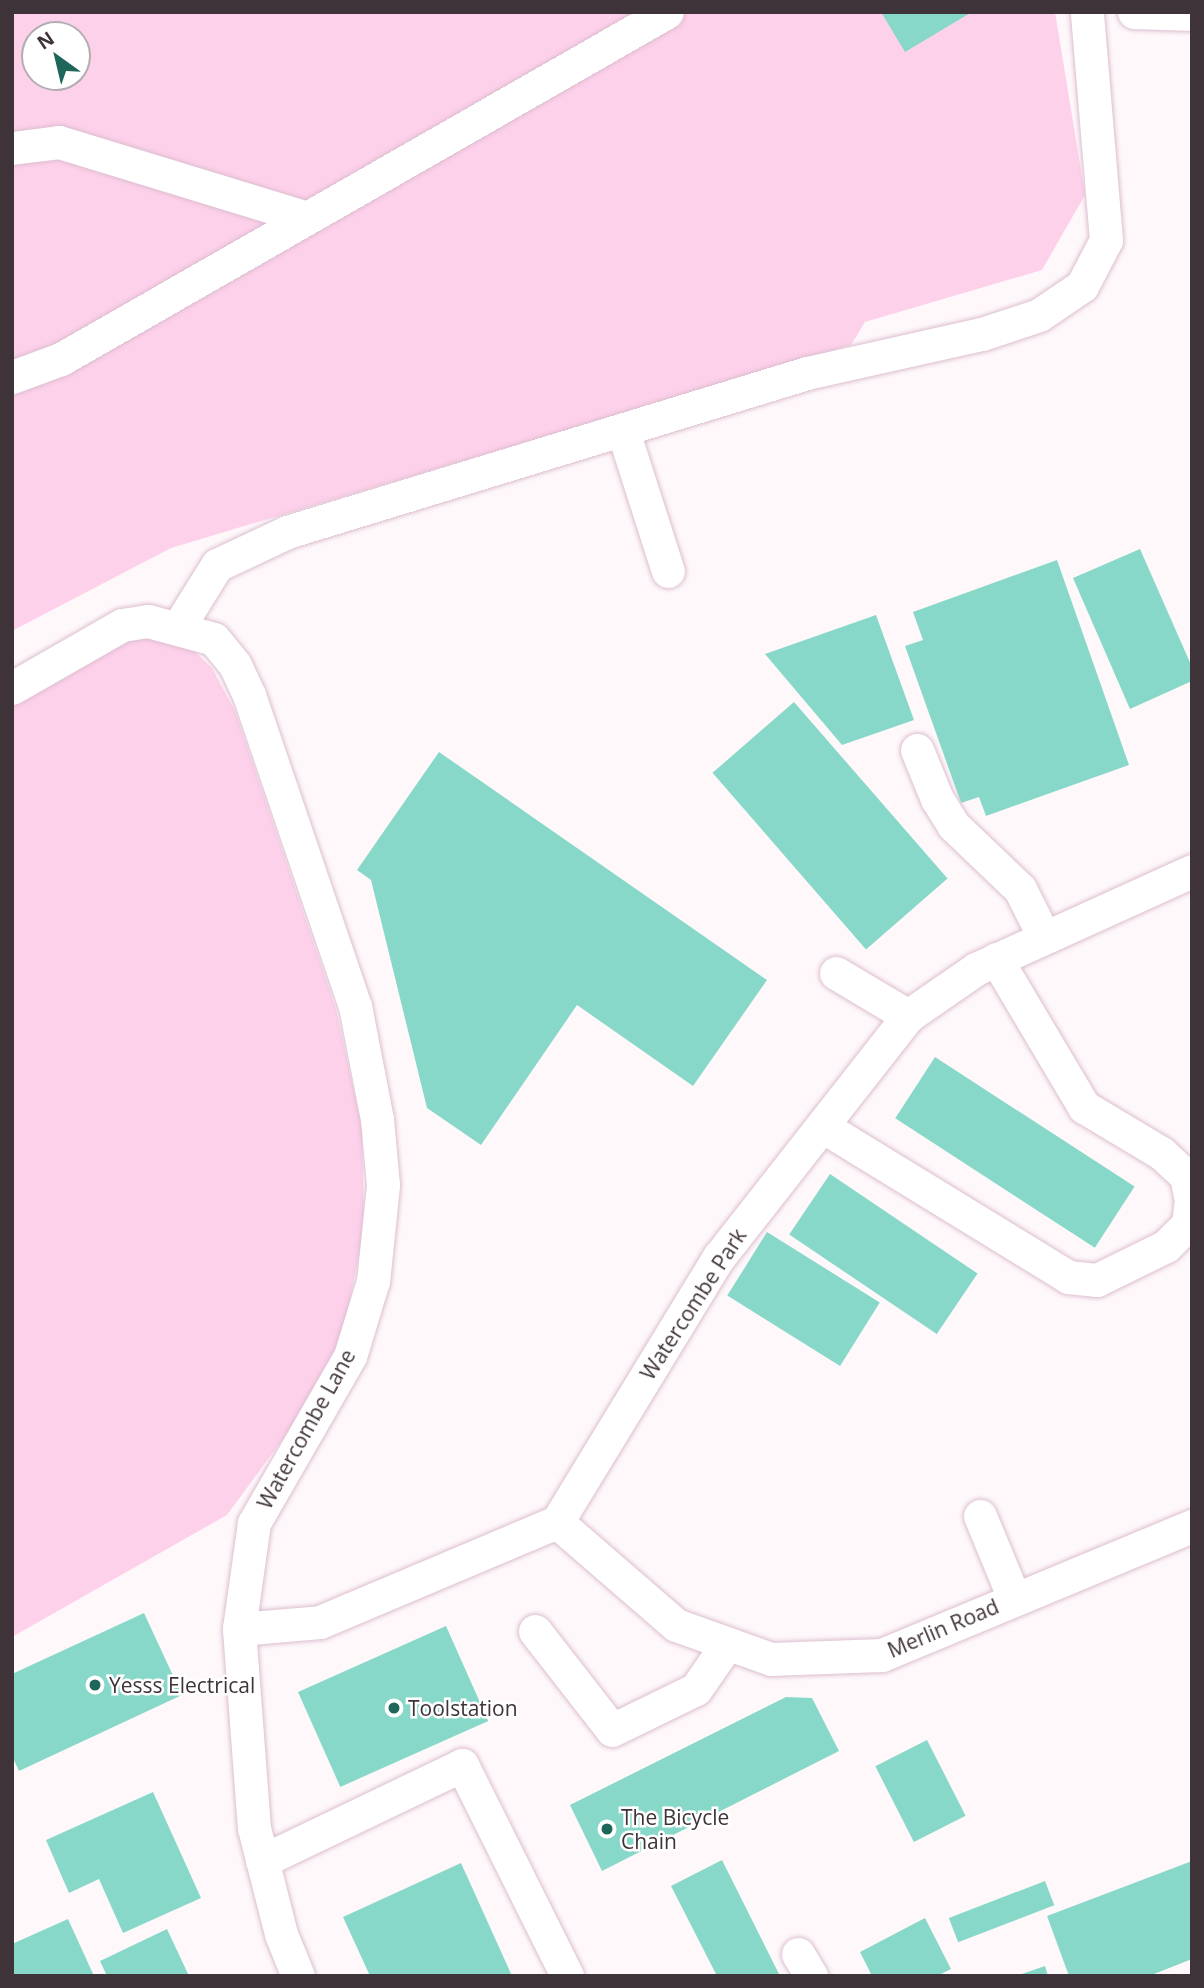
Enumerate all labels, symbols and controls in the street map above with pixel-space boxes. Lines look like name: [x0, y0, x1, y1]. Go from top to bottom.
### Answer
north arrow: [21, 21, 91, 91]
text: N: [32, 25, 59, 55]
street label: Watercombe Park: [635, 1224, 751, 1384]
street label: Watercombe Lane: [252, 1345, 360, 1513]
street label: Merlin Road: [884, 1593, 1002, 1663]
place label: Yesss Electrical: [109, 1672, 255, 1698]
marker: Yesss Electrical: [87, 1677, 103, 1693]
place label: Toolstation: [408, 1695, 518, 1721]
marker: Toolstation: [386, 1700, 402, 1716]
place label: The Bicycle Chain: [621, 1804, 729, 1854]
marker: The Bicycle Chain: [599, 1821, 615, 1837]

